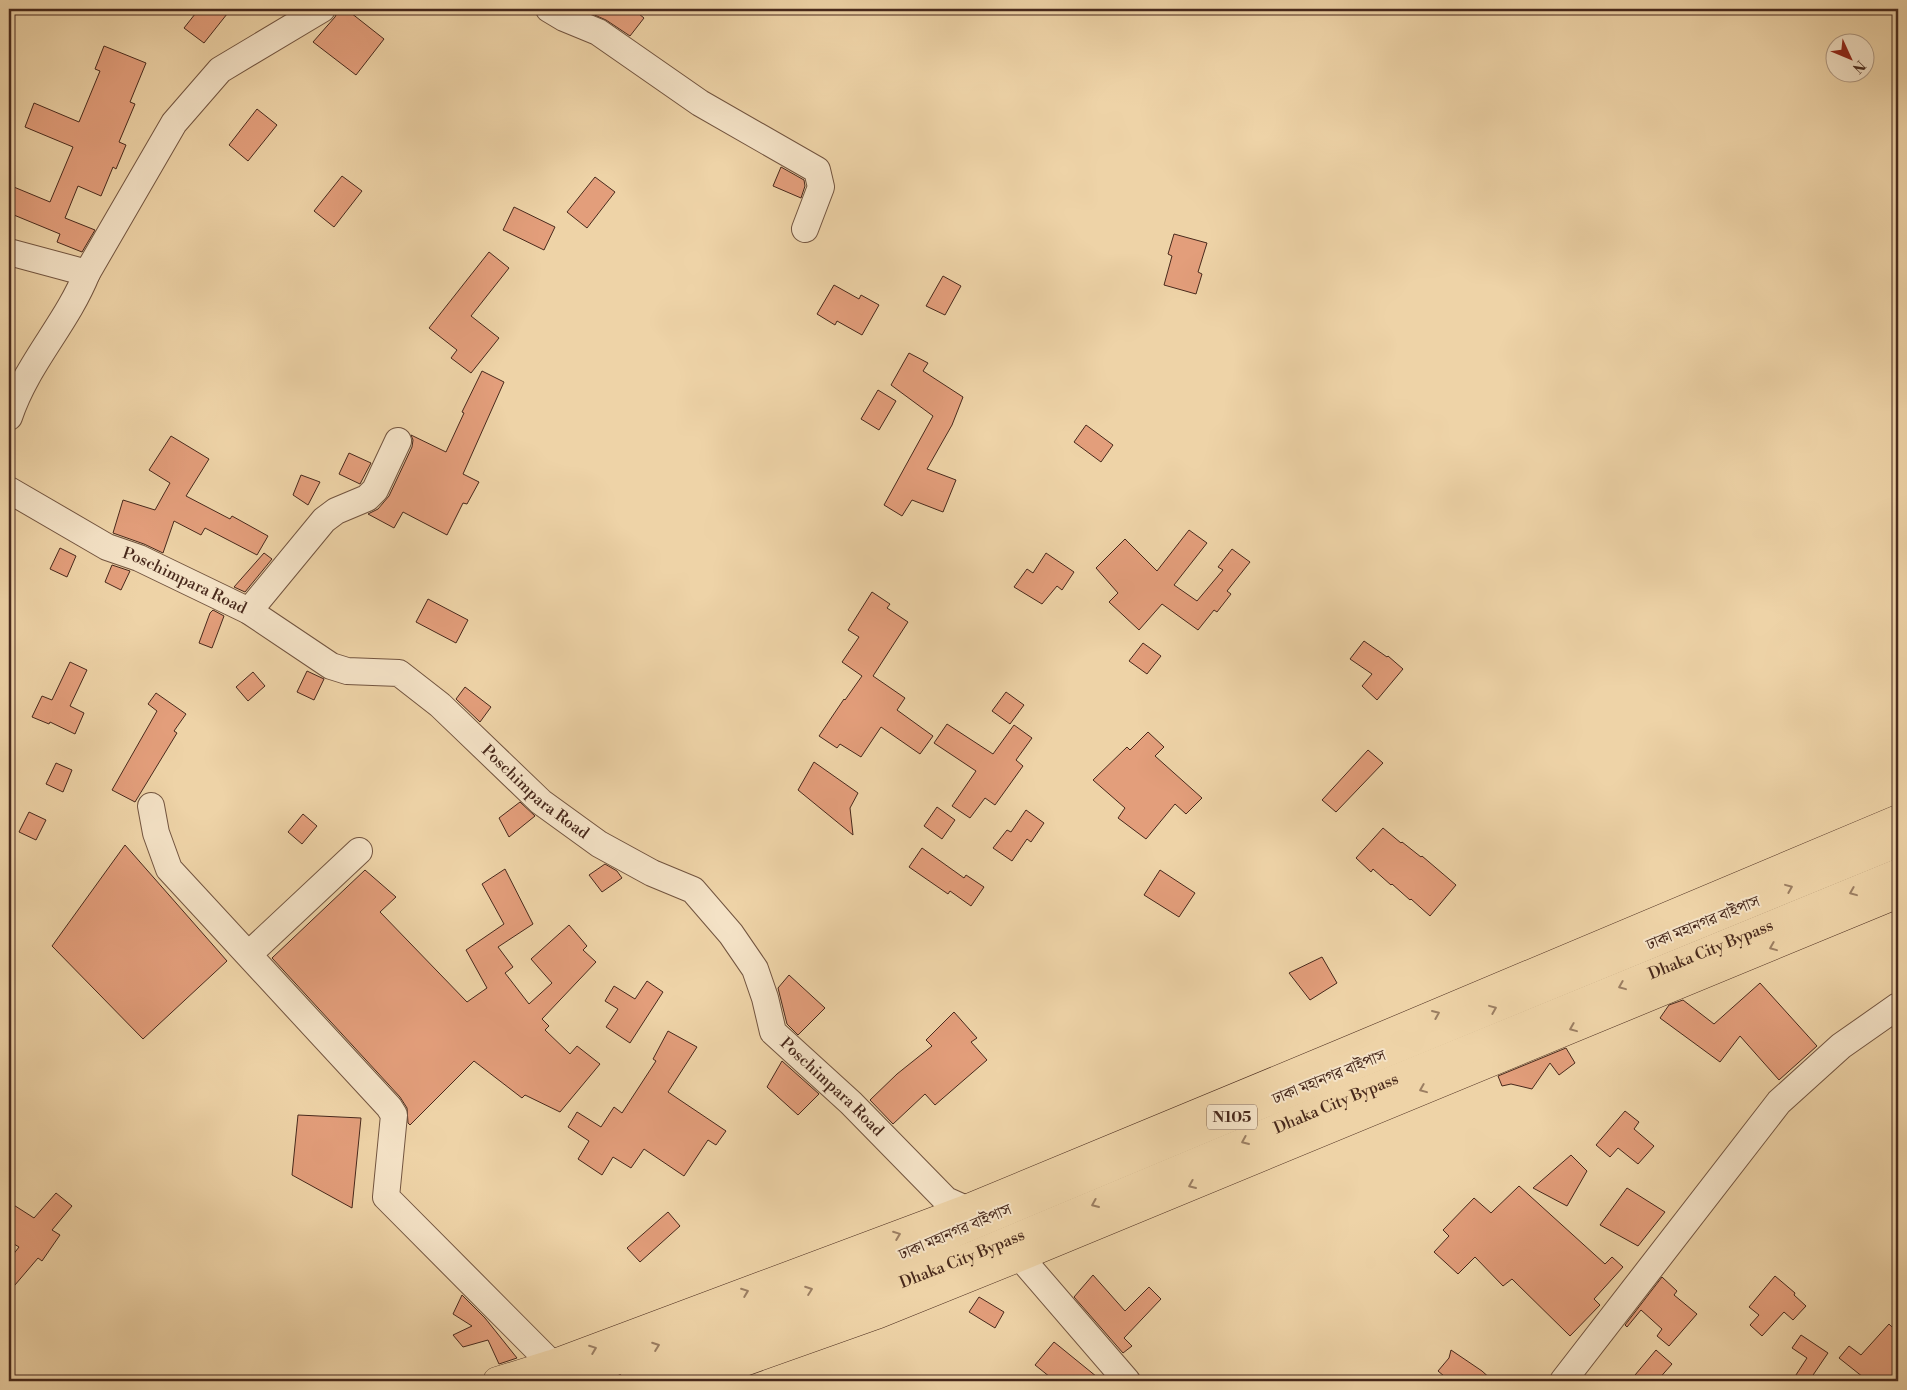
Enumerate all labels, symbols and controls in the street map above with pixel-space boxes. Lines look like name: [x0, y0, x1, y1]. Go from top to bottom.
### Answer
north arrow: [1824, 32, 1874, 82]
text: N: [1848, 56, 1869, 77]
street label: Poschimpara Road: [120, 543, 250, 618]
street label: Poschimpara Road: [477, 740, 593, 843]
one-way arrow: [1784, 884, 1793, 895]
one-way arrow: [1849, 885, 1858, 896]
street label: ঢাকা মহানগর বাইপাস: [1642, 890, 1764, 955]
street label: Dhaka City Bypass: [1645, 915, 1776, 984]
one-way arrow: [1769, 941, 1777, 951]
one-way arrow: [1618, 980, 1627, 990]
one-way arrow: [1488, 1005, 1497, 1016]
one-way arrow: [1431, 1009, 1440, 1020]
one-way arrow: [1570, 1022, 1578, 1032]
street label: Poschimpara Road: [776, 1033, 888, 1141]
street label: ঢাকা মহানগর বাইপাস: [1268, 1044, 1390, 1109]
street label: Dhaka City Bypass: [1271, 1069, 1401, 1138]
one-way arrow: [1419, 1083, 1428, 1094]
road number: N105: [1207, 1104, 1257, 1130]
one-way arrow: [1241, 1135, 1250, 1146]
one-way arrow: [1188, 1179, 1197, 1190]
street label: ঢাকা মহানগর বাইপাস: [894, 1198, 1015, 1265]
one-way arrow: [1091, 1198, 1100, 1208]
street label: Dhaka City Bypass: [897, 1225, 1028, 1293]
one-way arrow: [892, 1231, 901, 1241]
one-way arrow: [804, 1286, 812, 1296]
one-way arrow: [740, 1288, 749, 1298]
one-way arrow: [651, 1342, 660, 1352]
one-way arrow: [588, 1345, 597, 1355]

